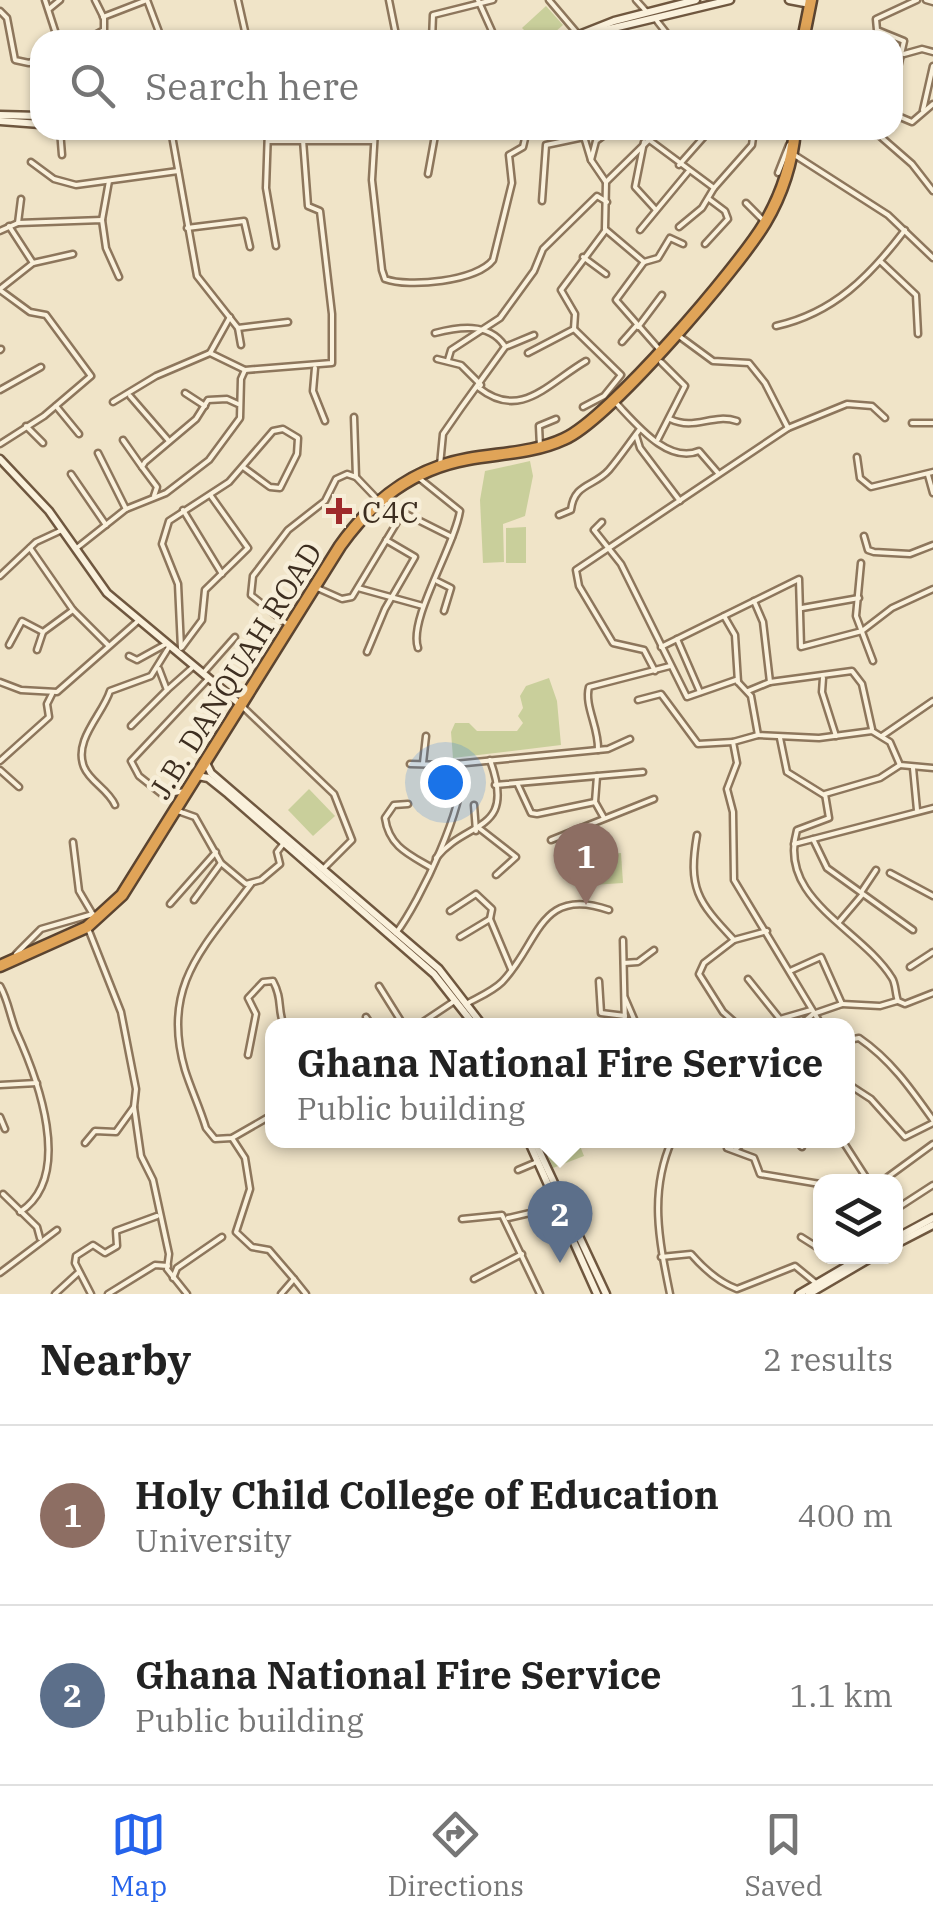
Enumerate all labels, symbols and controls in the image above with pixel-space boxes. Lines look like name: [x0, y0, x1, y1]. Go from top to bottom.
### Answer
search box: [30, 30, 903, 140]
icon: search: [65, 58, 120, 113]
text: Search here: [145, 61, 359, 110]
place label: C4C: [362, 492, 419, 531]
marker: C4C: [326, 498, 352, 524]
street label: J.B. DANQUAH ROAD: [140, 535, 330, 805]
your location: [420, 757, 471, 808]
pin: 1: [554, 822, 618, 905]
popup: [265, 1018, 855, 1148]
text: Ghana National Fire Service: [297, 1038, 823, 1087]
text: Public building: [297, 1087, 525, 1129]
map controls: [813, 1174, 903, 1264]
button: layers: [813, 1174, 903, 1264]
pin: 2: [528, 1180, 592, 1263]
text: Nearby: [40, 1332, 191, 1387]
text: 2 results: [763, 1338, 893, 1380]
text: Holy Child College of Education: [135, 1470, 719, 1519]
text: 1: [63, 1494, 82, 1536]
text: 400 m: [797, 1494, 893, 1536]
text: University: [135, 1519, 291, 1561]
text: Ghana National Fire Service: [135, 1650, 662, 1699]
text: 2: [63, 1674, 82, 1716]
text: 1.1 km: [789, 1674, 893, 1716]
text: Public building: [135, 1699, 364, 1741]
tab: Map: [110, 1807, 167, 1904]
tab: Directions: [387, 1807, 524, 1904]
tab: Saved: [744, 1807, 823, 1904]

